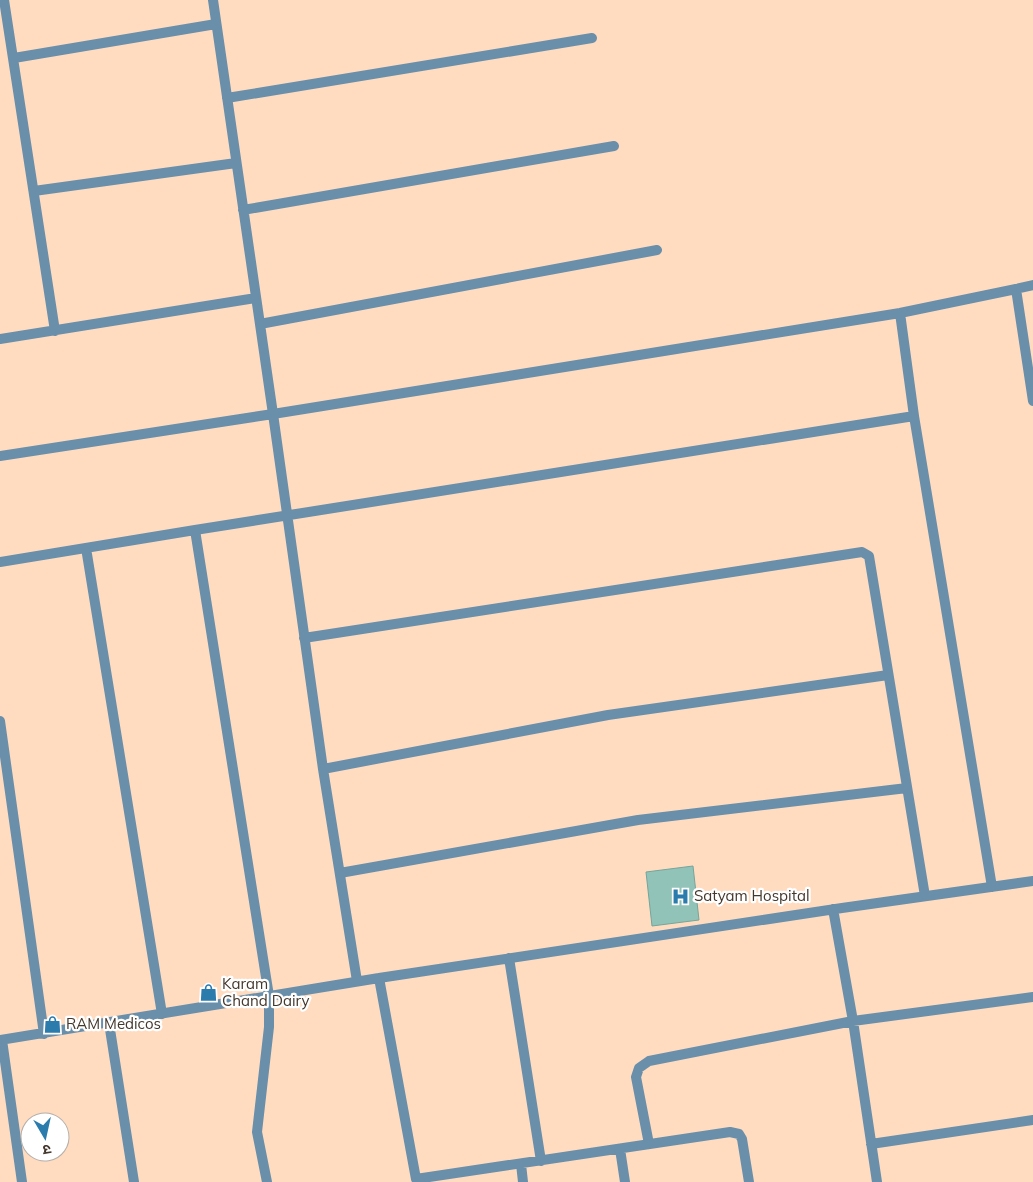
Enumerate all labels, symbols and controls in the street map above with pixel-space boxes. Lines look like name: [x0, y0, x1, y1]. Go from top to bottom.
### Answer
hospital icon: Satyam Hospital: [670, 886, 690, 906]
place label: Satyam Hospital: [694, 886, 809, 905]
place label: Karam Chand Dairy: [222, 974, 309, 1010]
shop icon: Karam Chand Dairy: [198, 983, 218, 1003]
shop icon: RAM Medicos: [42, 1014, 62, 1034]
place label: RAM Medicos: [66, 1014, 161, 1033]
north arrow: [20, 1112, 70, 1162]
text: उ: [41, 1140, 52, 1159]

